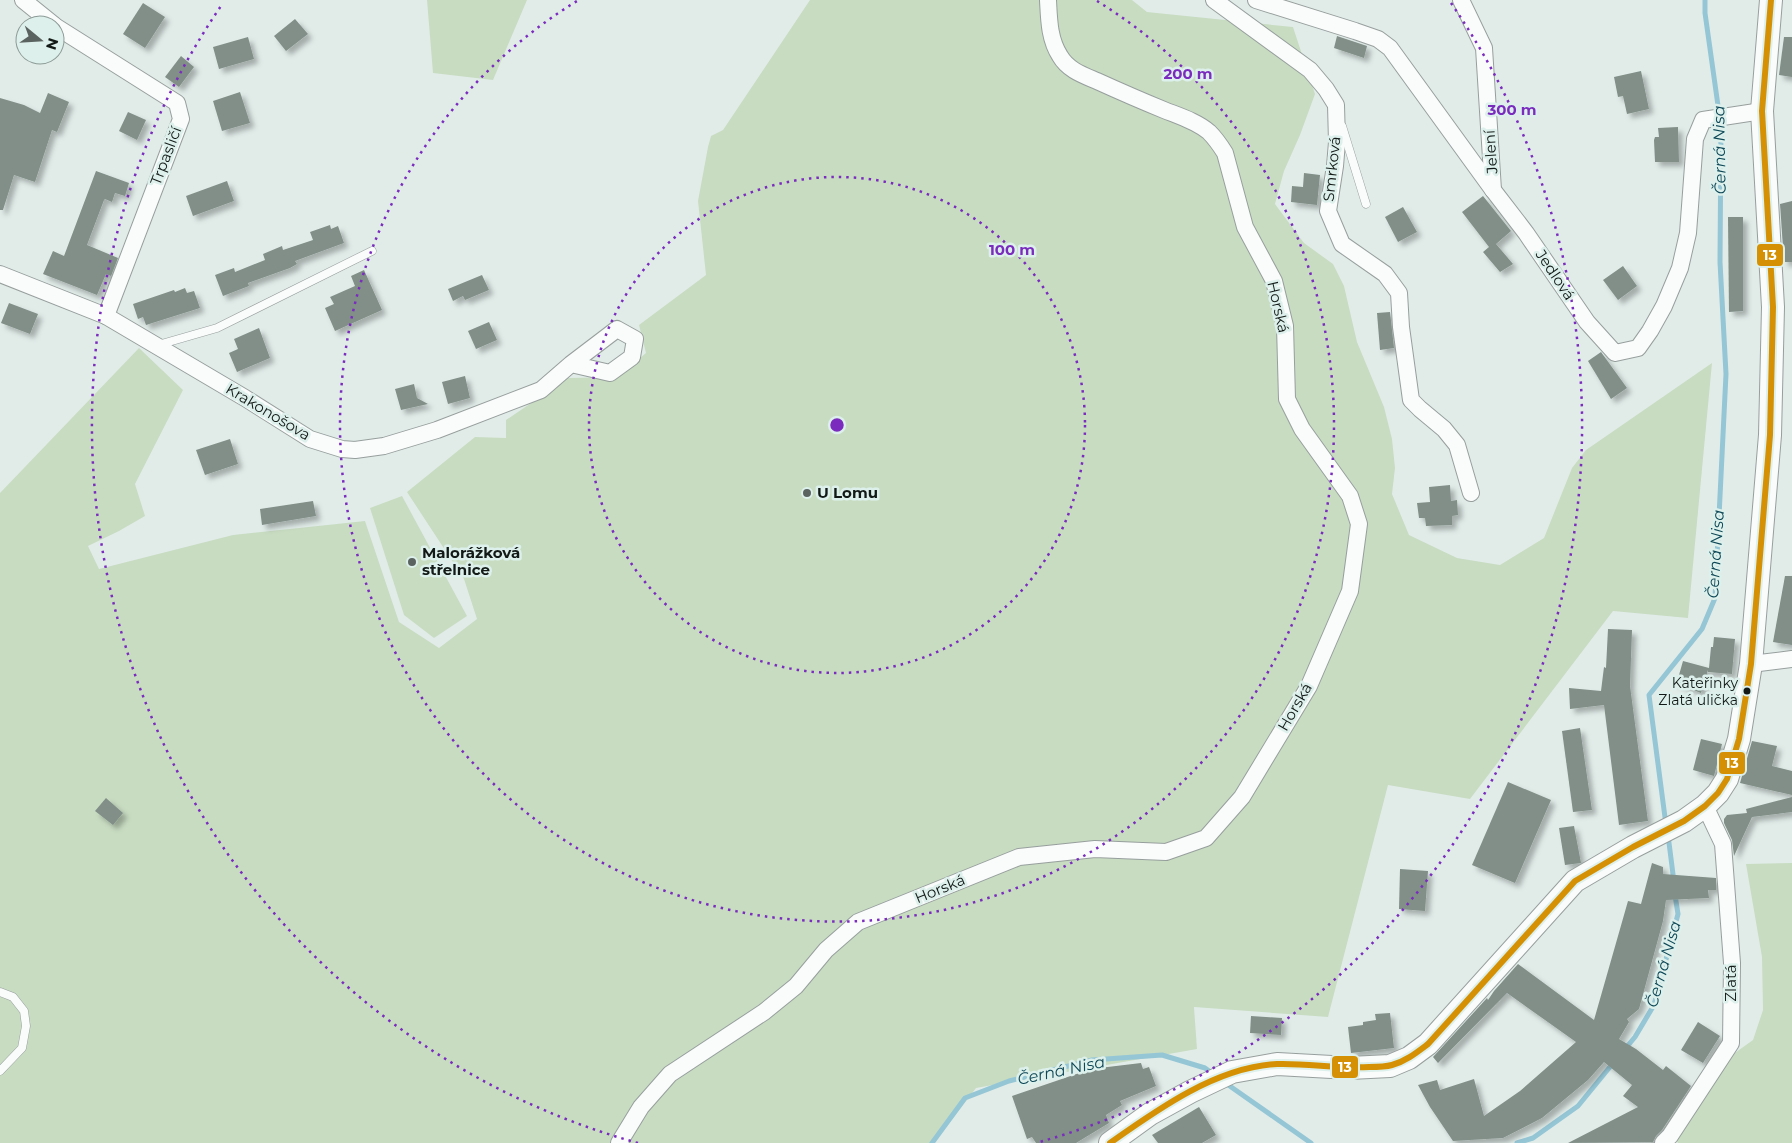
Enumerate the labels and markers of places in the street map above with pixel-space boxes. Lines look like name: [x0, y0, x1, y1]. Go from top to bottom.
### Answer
centre of rings: [828, 416, 846, 434]
place label: U Lomu: [817, 483, 878, 502]
marker: U Lomu: [801, 487, 813, 499]
place label: Malorážková střelnice: [422, 543, 520, 579]
marker: Malorážková střelnice: [406, 556, 418, 568]
place label: Kateřinky Zlatá ulička: [1658, 674, 1738, 709]
marker: Kateřinky Zlatá ulička: [1742, 686, 1752, 696]

